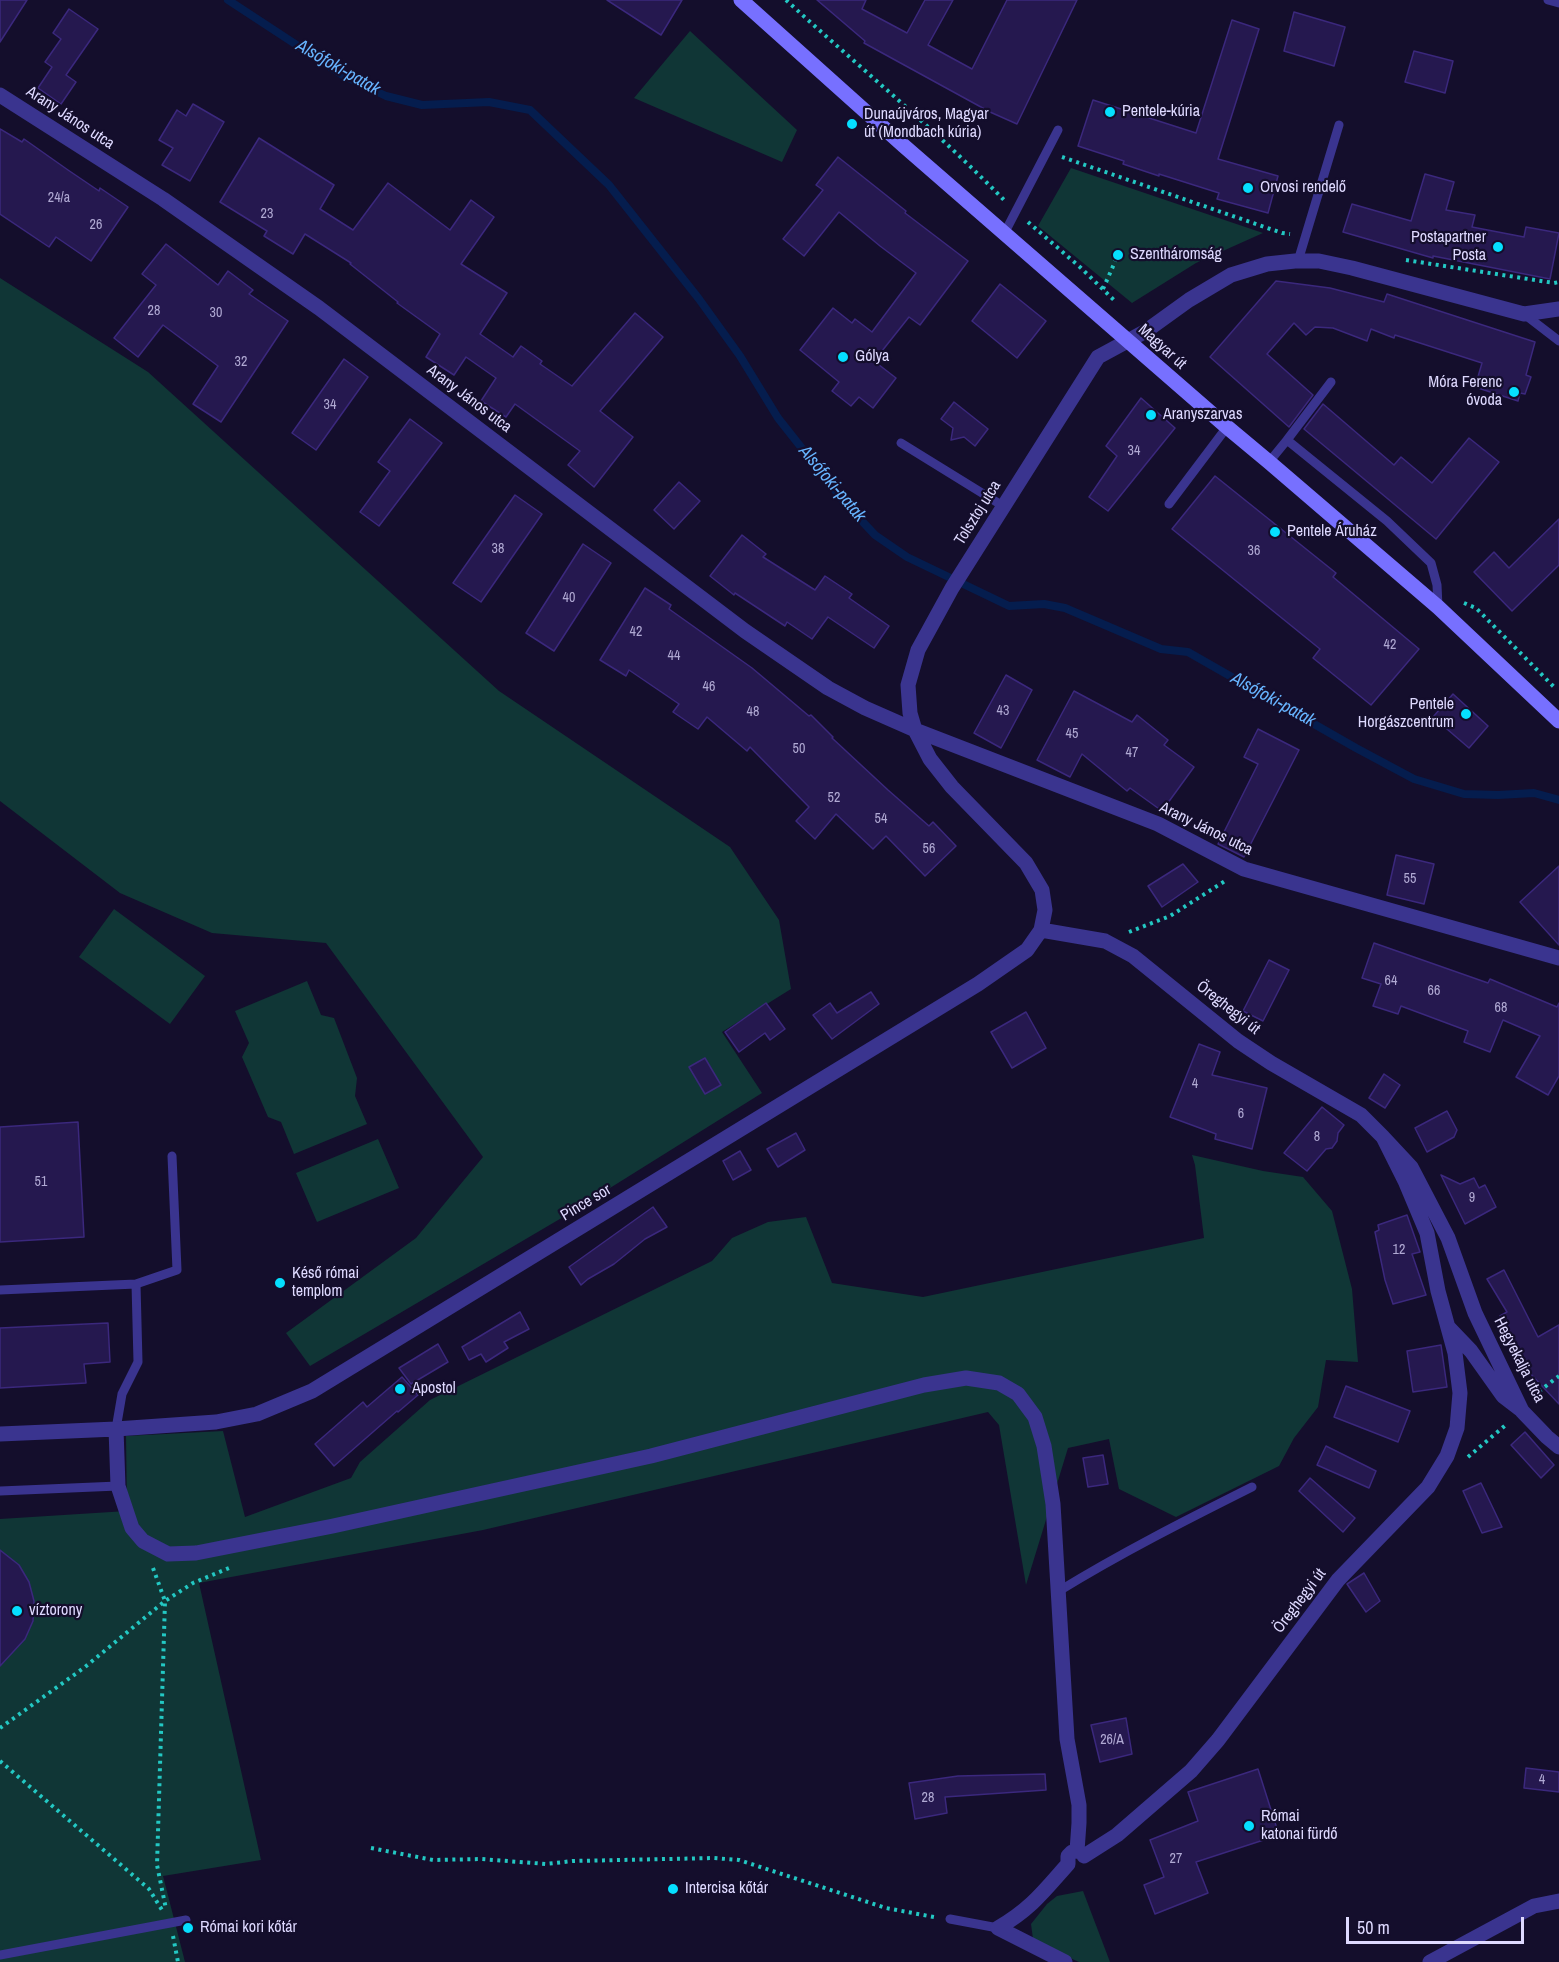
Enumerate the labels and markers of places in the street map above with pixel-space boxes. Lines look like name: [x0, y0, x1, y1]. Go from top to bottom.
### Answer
place label: Pentele-kúria: [1122, 102, 1200, 122]
place label: Dunaújváros, Magyar út (Mondbach kúria): [864, 105, 989, 143]
marker: Pentele-kúria: [1103, 105, 1117, 119]
marker: Dunaújváros, Magyar út (Mondbach kúria): [845, 117, 859, 131]
place label: Orvosi rendelő: [1260, 178, 1346, 198]
marker: Orvosi rendelő: [1241, 181, 1255, 195]
place label: Postapartner Posta: [1411, 228, 1486, 266]
marker: Postapartner Posta: [1491, 240, 1505, 254]
place label: Szentháromság: [1130, 245, 1222, 265]
marker: Szentháromság: [1111, 248, 1125, 262]
place label: Gólya: [855, 347, 889, 367]
marker: Gólya: [836, 350, 850, 364]
place label: Móra Ferenc óvoda: [1428, 373, 1502, 411]
marker: Móra Ferenc óvoda: [1507, 385, 1521, 399]
place label: Aranyszarvas: [1163, 405, 1242, 425]
marker: Aranyszarvas: [1144, 408, 1158, 422]
place label: Pentele Áruház: [1287, 522, 1377, 542]
marker: Pentele Áruház: [1268, 525, 1282, 539]
place label: Pentele Horgászcentrum: [1358, 695, 1454, 733]
marker: Pentele Horgászcentrum: [1459, 707, 1473, 721]
place label: Késő római templom: [292, 1264, 359, 1302]
marker: Késő római templom: [273, 1276, 287, 1290]
place label: Apostol: [412, 1379, 456, 1399]
marker: Apostol: [393, 1382, 407, 1396]
place label: víztorony: [29, 1601, 82, 1621]
marker: víztorony: [10, 1604, 24, 1618]
place label: Római katonai fürdő: [1261, 1807, 1338, 1845]
marker: Római katonai fürdő: [1242, 1819, 1256, 1833]
place label: Intercisa kőtár: [685, 1879, 768, 1899]
marker: Intercisa kőtár: [666, 1882, 680, 1896]
place label: Római kori kőtár: [200, 1918, 297, 1938]
marker: Római kori kőtár: [181, 1921, 195, 1935]

